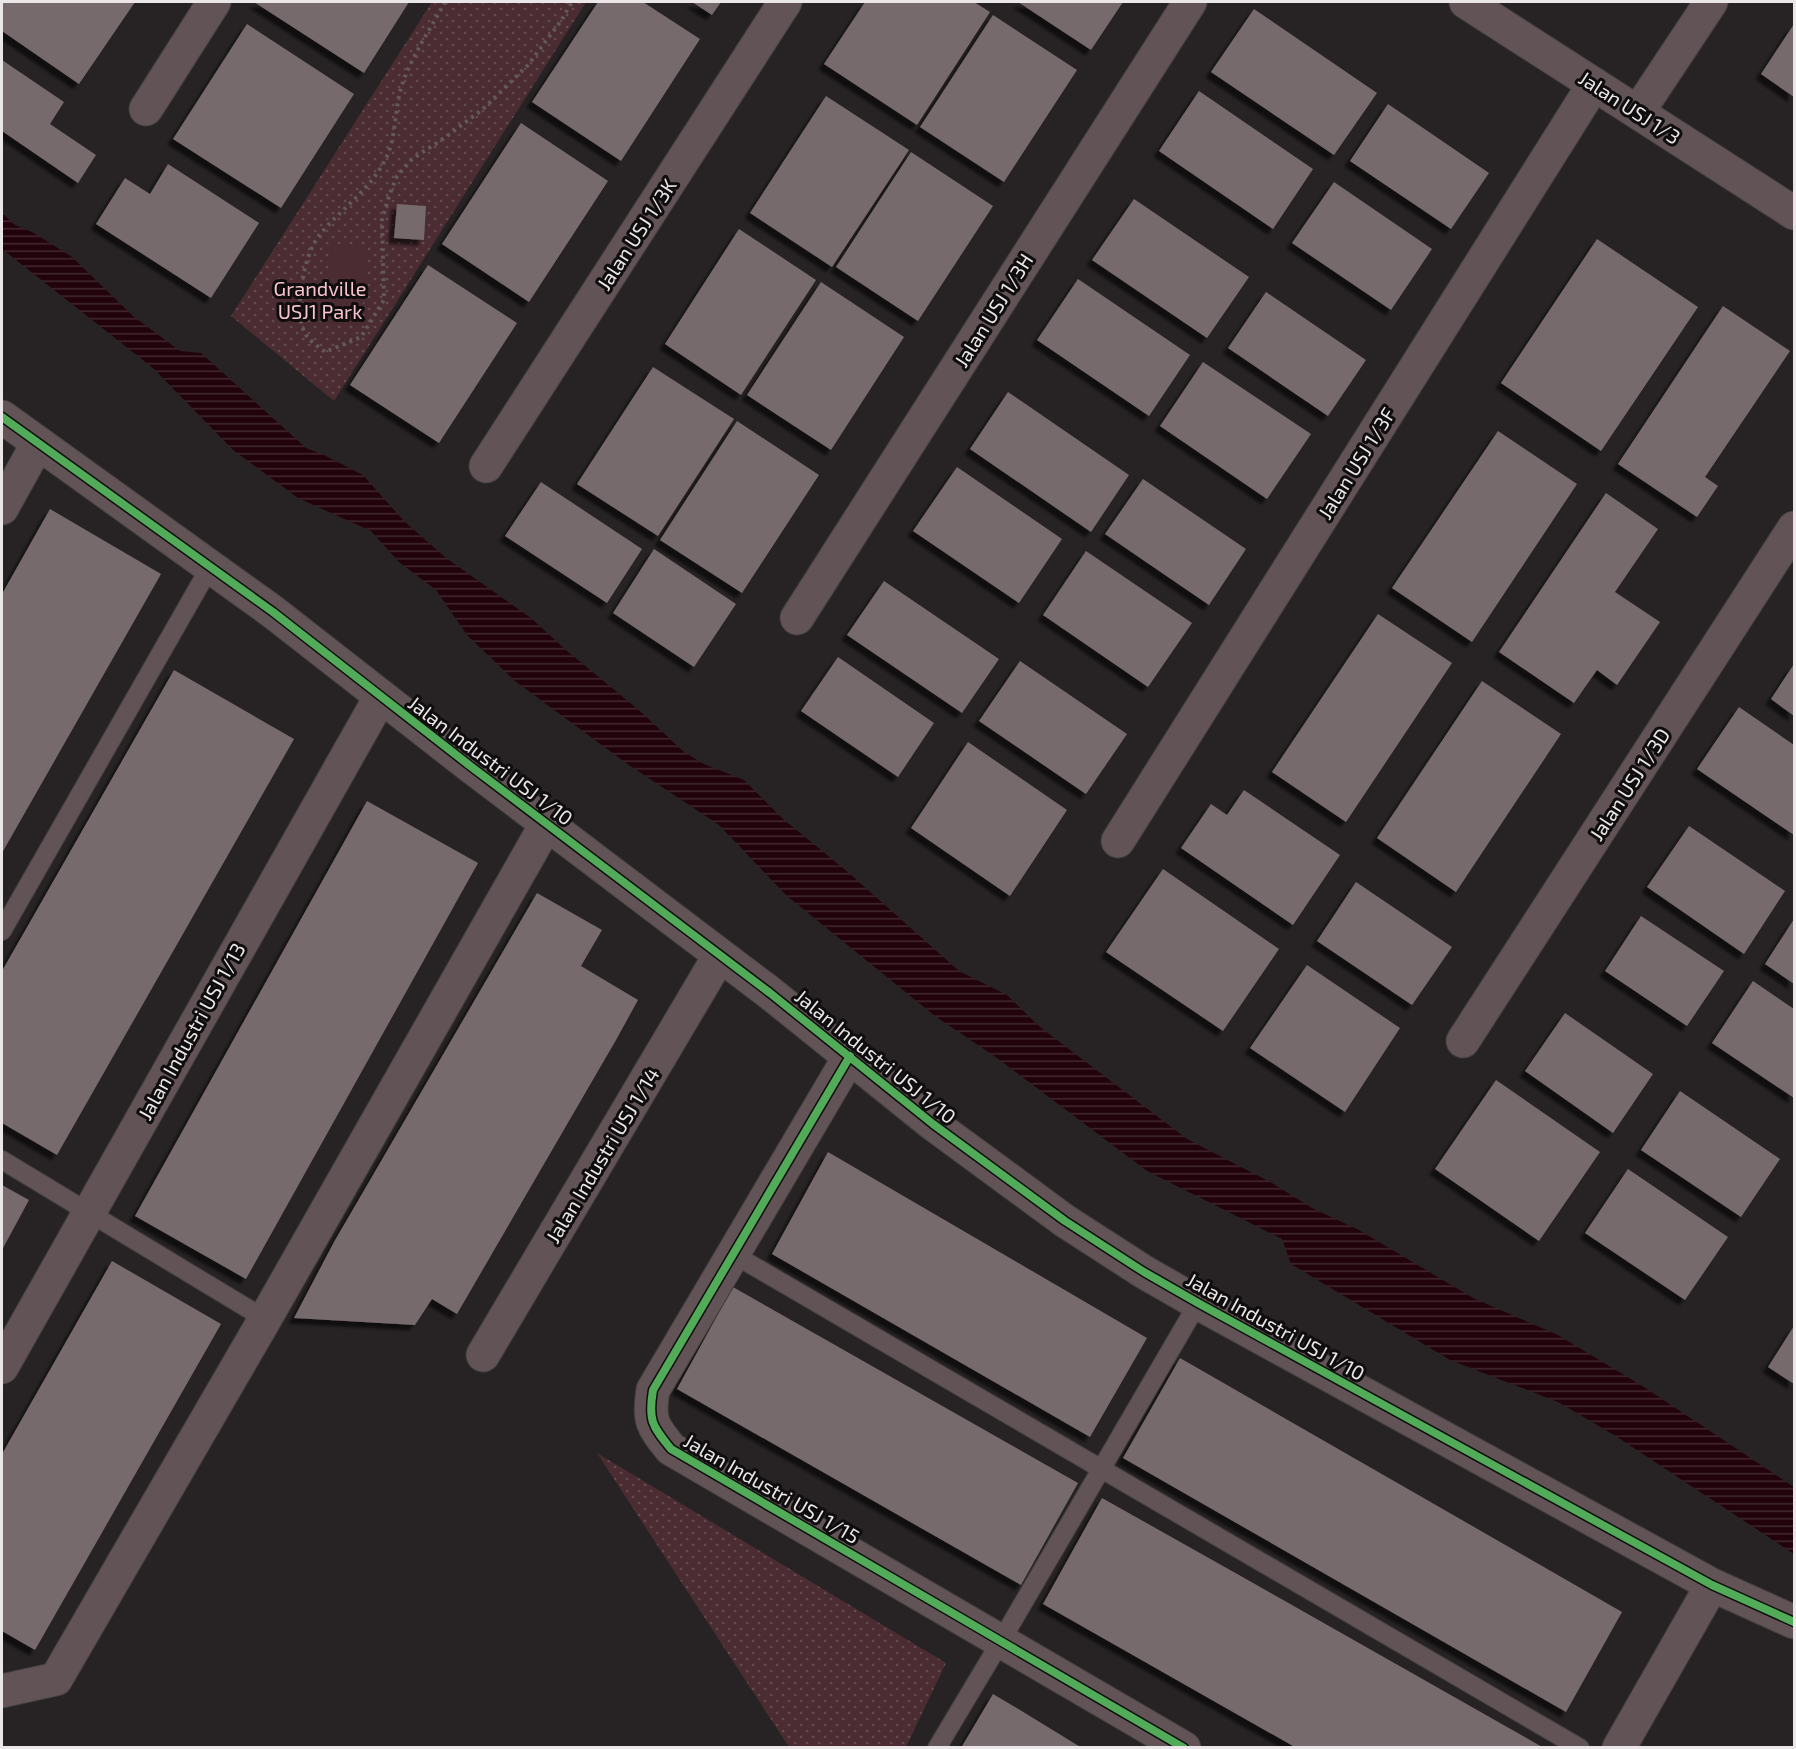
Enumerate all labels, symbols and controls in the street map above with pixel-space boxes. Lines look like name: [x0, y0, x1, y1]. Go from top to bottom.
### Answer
street label: Jalan USJ 1/3: [1575, 65, 1685, 149]
street label: Jalan USJ 1/3K: [591, 174, 681, 294]
street label: Jalan USJ 1/3H: [949, 249, 1037, 371]
park label: Grandville USJ1 Park: [274, 276, 366, 323]
street label: Jalan USJ 1/3F: [1312, 403, 1400, 523]
street label: Jalan Industri USJ 1/10: [404, 690, 578, 830]
street label: Jalan USJ 1/3D: [1584, 723, 1674, 845]
street label: Jalan Industri USJ 1/13: [132, 938, 250, 1124]
street label: Jalan Industri USJ 1/10: [791, 984, 961, 1128]
street label: Jalan Industri USJ 1/14: [540, 1063, 664, 1247]
street label: Jalan Industri USJ 1/10: [1183, 1267, 1369, 1385]
street label: Jalan Industri USJ 1/15: [680, 1428, 864, 1548]

